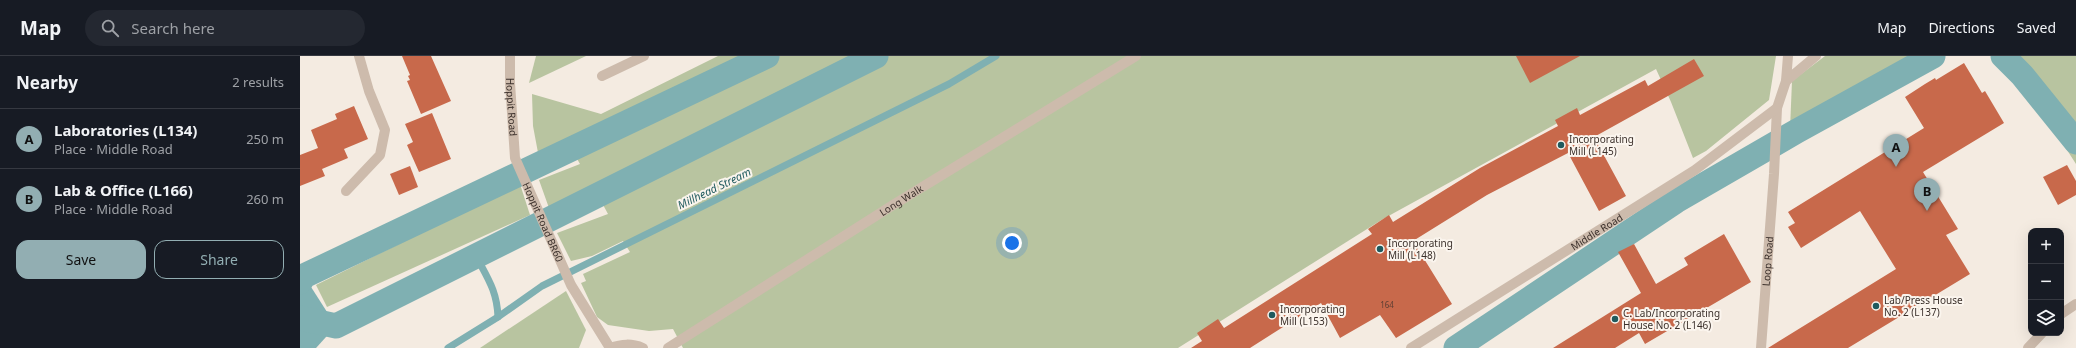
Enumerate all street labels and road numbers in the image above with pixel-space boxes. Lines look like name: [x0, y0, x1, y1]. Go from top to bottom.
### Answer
street label: Hoppit Road: [503, 78, 521, 137]
street label: Hoppit Road BR60: [520, 180, 567, 264]
street label: Long Walk: [877, 181, 926, 219]
street label: Middle Road: [1568, 210, 1625, 253]
street label: Loop Road: [1759, 236, 1776, 287]

